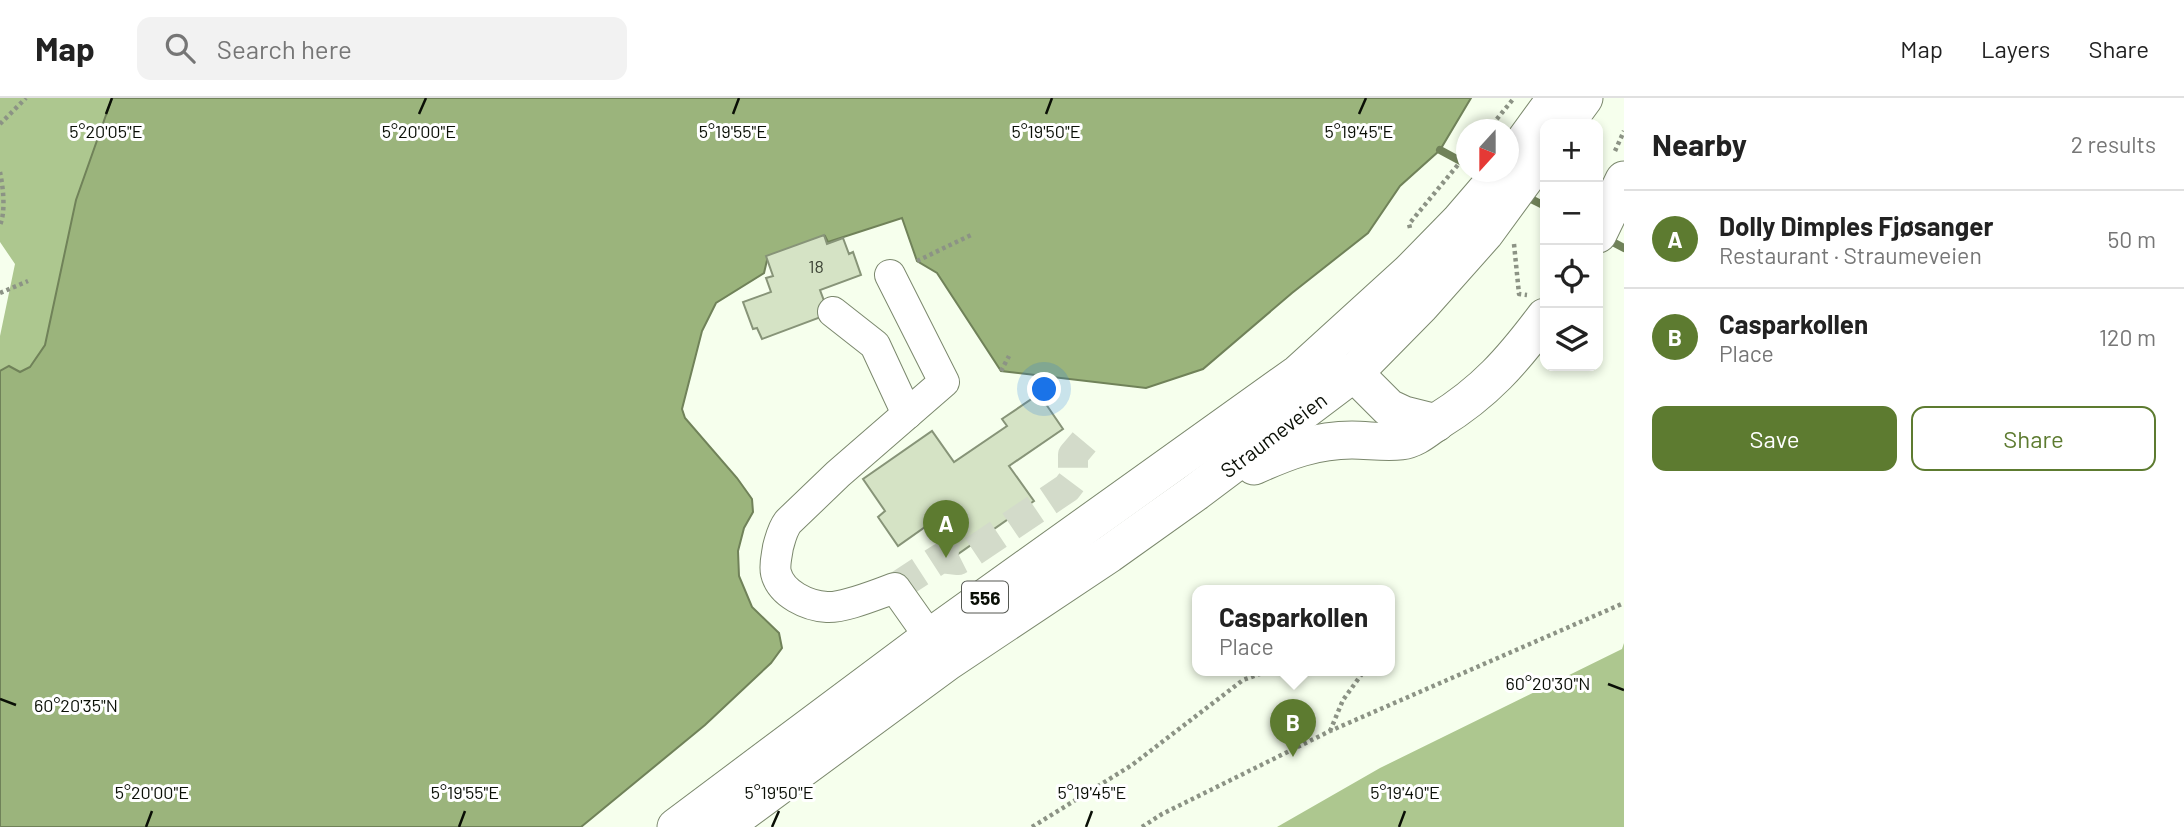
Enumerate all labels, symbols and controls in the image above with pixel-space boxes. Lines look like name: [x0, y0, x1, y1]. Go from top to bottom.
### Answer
search box: [137, 17, 627, 80]
text: Map: [35, 28, 95, 68]
icon: search: [161, 29, 199, 67]
text: Search here: [217, 33, 352, 64]
text: Map: [1900, 34, 1943, 63]
text: Layers: [1981, 34, 2050, 63]
text: Share: [2088, 34, 2149, 63]
north arrow: [1456, 119, 1519, 182]
map controls: [1540, 119, 1603, 371]
button: +: [1540, 119, 1603, 182]
text: 5°20'05"E: [69, 120, 143, 142]
text: 5°20'00"E: [382, 120, 456, 142]
text: 5°19'55"E: [699, 120, 767, 142]
text: 5°19'50"E: [1011, 120, 1081, 142]
text: 5°19'45"E: [1325, 120, 1393, 142]
text: Nearby: [1652, 126, 1747, 162]
text: 2 results: [2071, 130, 2156, 158]
button: −: [1540, 182, 1603, 245]
text: Dolly Dimples Fjøsanger: [1719, 210, 1993, 241]
text: A: [1667, 225, 1683, 253]
text: 50 m: [2108, 225, 2156, 253]
text: Restaurant · Straumeveien: [1719, 241, 1982, 269]
button: locate: [1540, 245, 1603, 308]
house number: 18: [808, 255, 824, 277]
button: layers: [1540, 308, 1603, 371]
text: Casparkollen: [1719, 308, 1868, 339]
text: B: [1668, 323, 1682, 351]
text: 120 m: [2099, 323, 2156, 351]
text: Place: [1719, 339, 1774, 367]
your location: [1027, 372, 1061, 406]
street label: Straumeveien: [1215, 386, 1331, 482]
button: Save: [1652, 406, 1897, 471]
button: Share: [1911, 406, 2156, 471]
pin: A: [923, 500, 969, 558]
road number: 556: [962, 582, 1008, 612]
popup: [1192, 585, 1395, 676]
text: Casparkollen: [1219, 601, 1368, 632]
text: Place: [1219, 632, 1274, 660]
text: 60°20'30"N: [1506, 672, 1590, 694]
text: 60°20'35"N: [34, 694, 118, 716]
pin: B: [1270, 699, 1316, 757]
text: 5°20'00"E: [115, 781, 189, 803]
text: 5°19'55"E: [431, 781, 499, 803]
text: 5°19'50"E: [744, 781, 814, 803]
text: 5°19'45"E: [1058, 781, 1126, 803]
text: 5°19'40"E: [1370, 781, 1440, 803]

